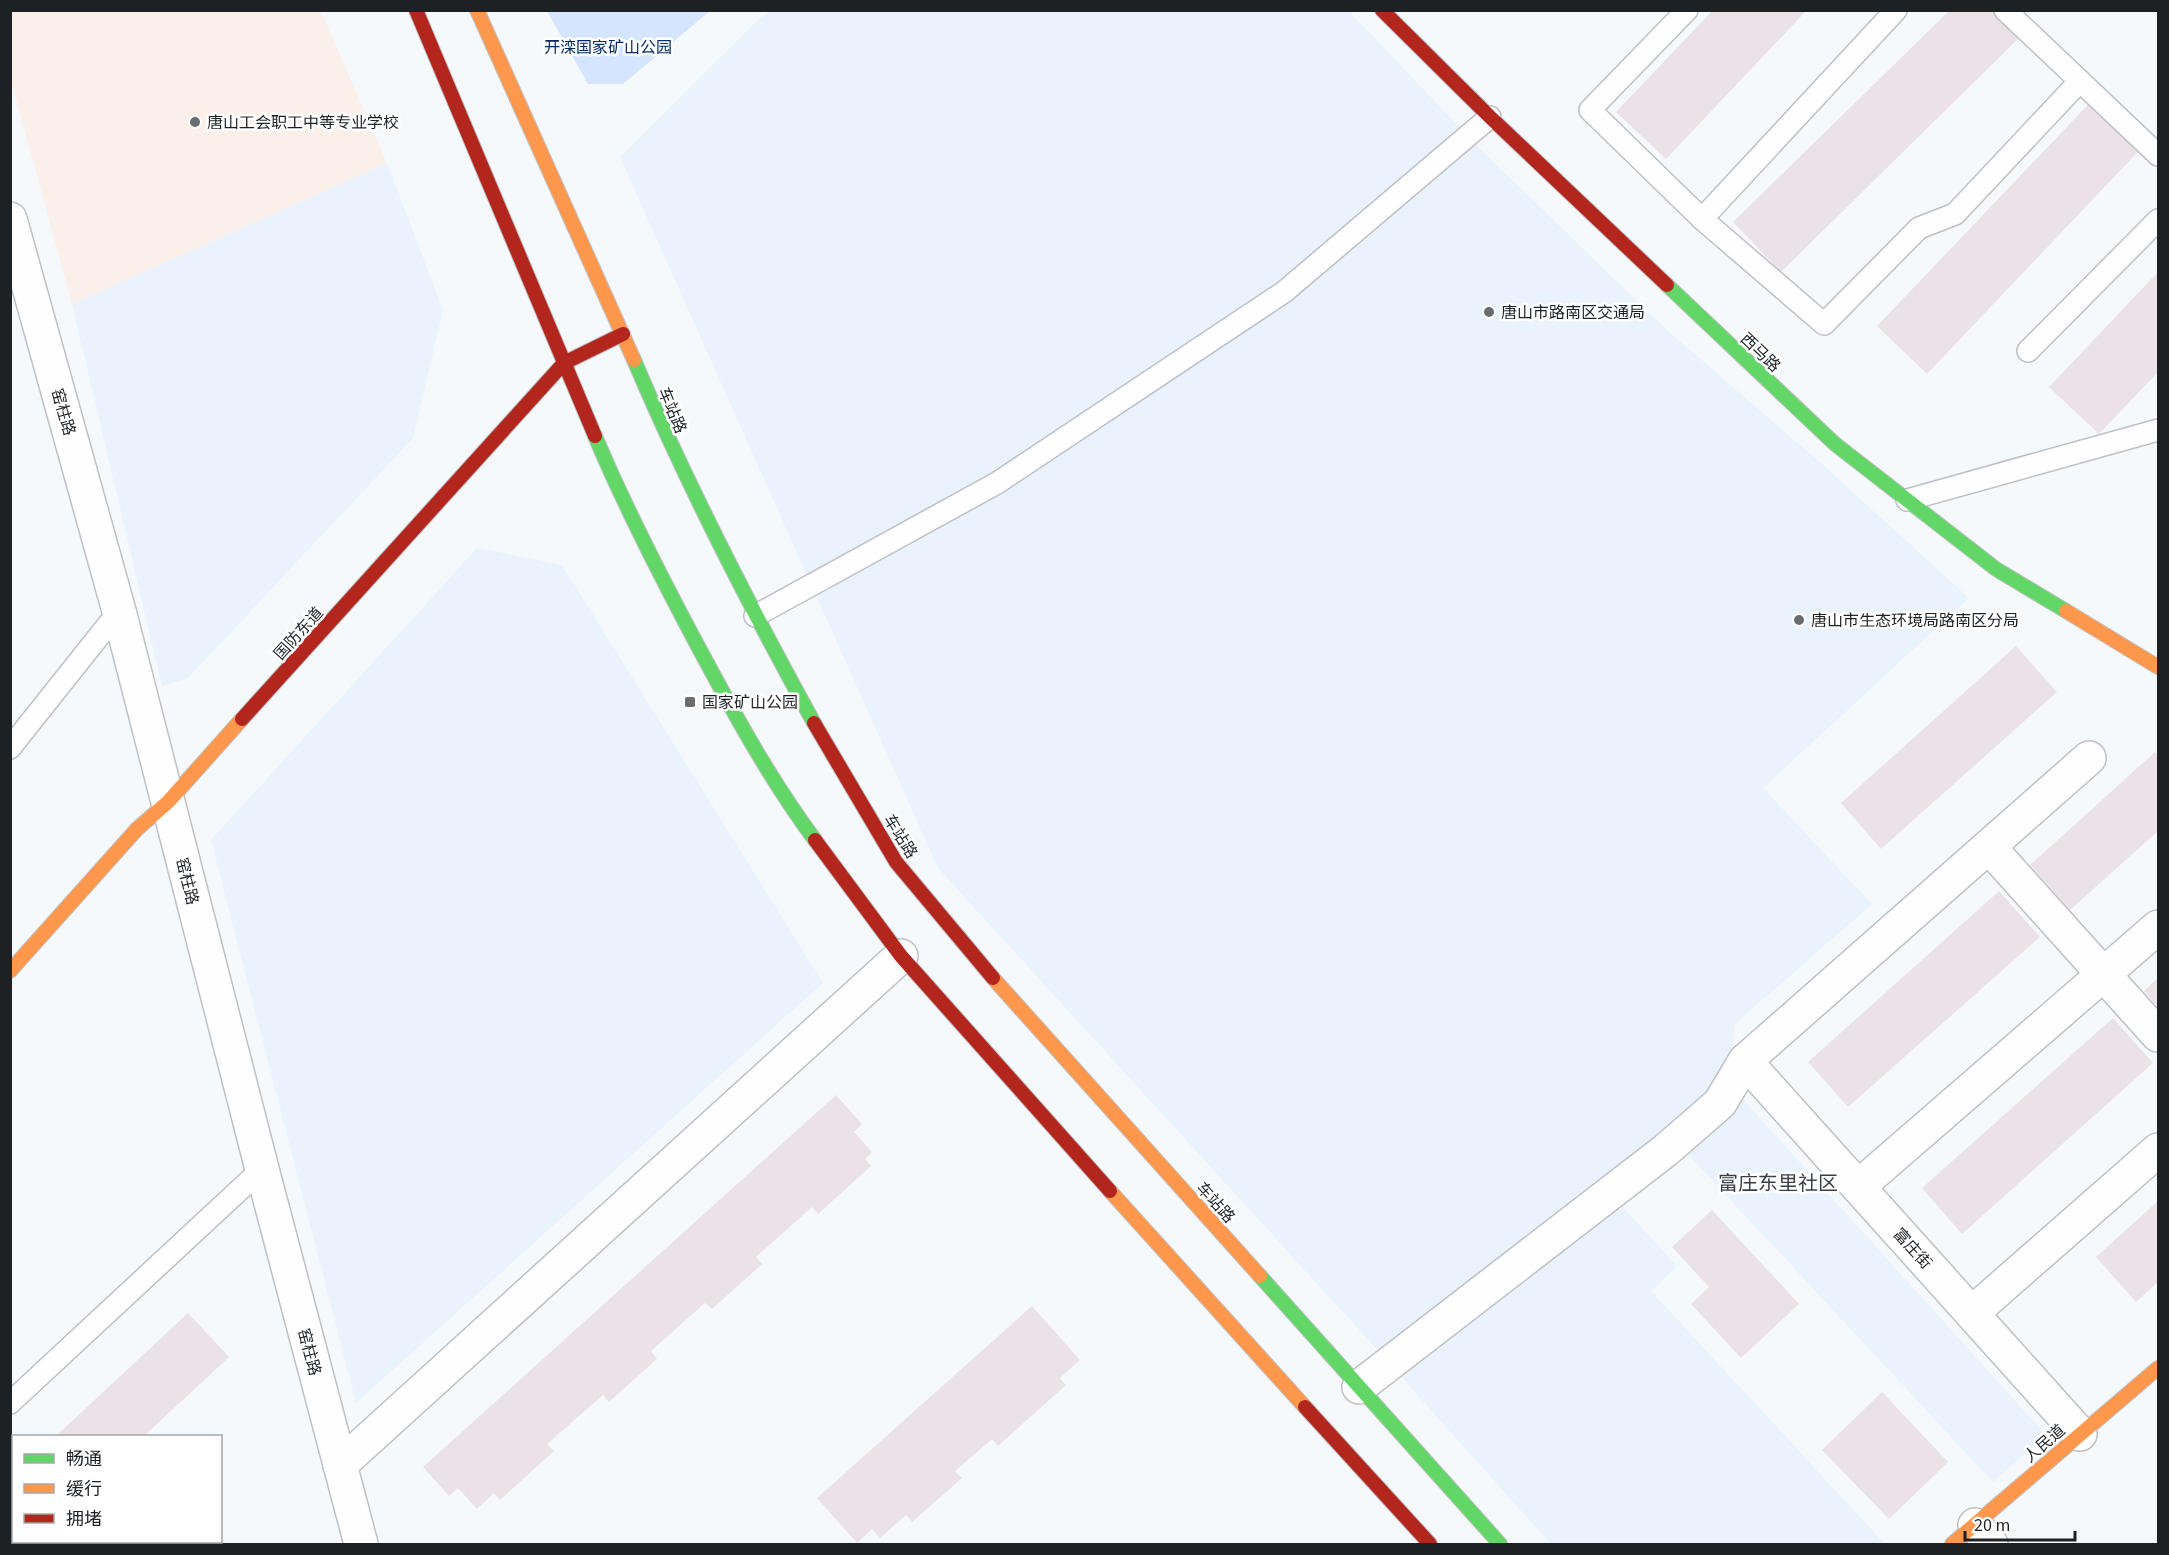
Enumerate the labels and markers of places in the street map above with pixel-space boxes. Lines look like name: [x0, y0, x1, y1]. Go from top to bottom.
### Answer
place label: 唐山工会职工中等专业学校: [207, 112, 399, 134]
marker: 唐山工会职工中等专业学校: [188, 115, 202, 129]
place label: 唐山市路南区交通局: [1501, 302, 1645, 324]
marker: 唐山市路南区交通局: [1482, 305, 1496, 319]
place label: 唐山市生态环境局路南区分局: [1811, 610, 2019, 632]
marker: 唐山市生态环境局路南区分局: [1792, 613, 1806, 627]
place label: 国家矿山公园: [702, 692, 798, 714]
marker: 国家矿山公园: [683, 695, 697, 709]

